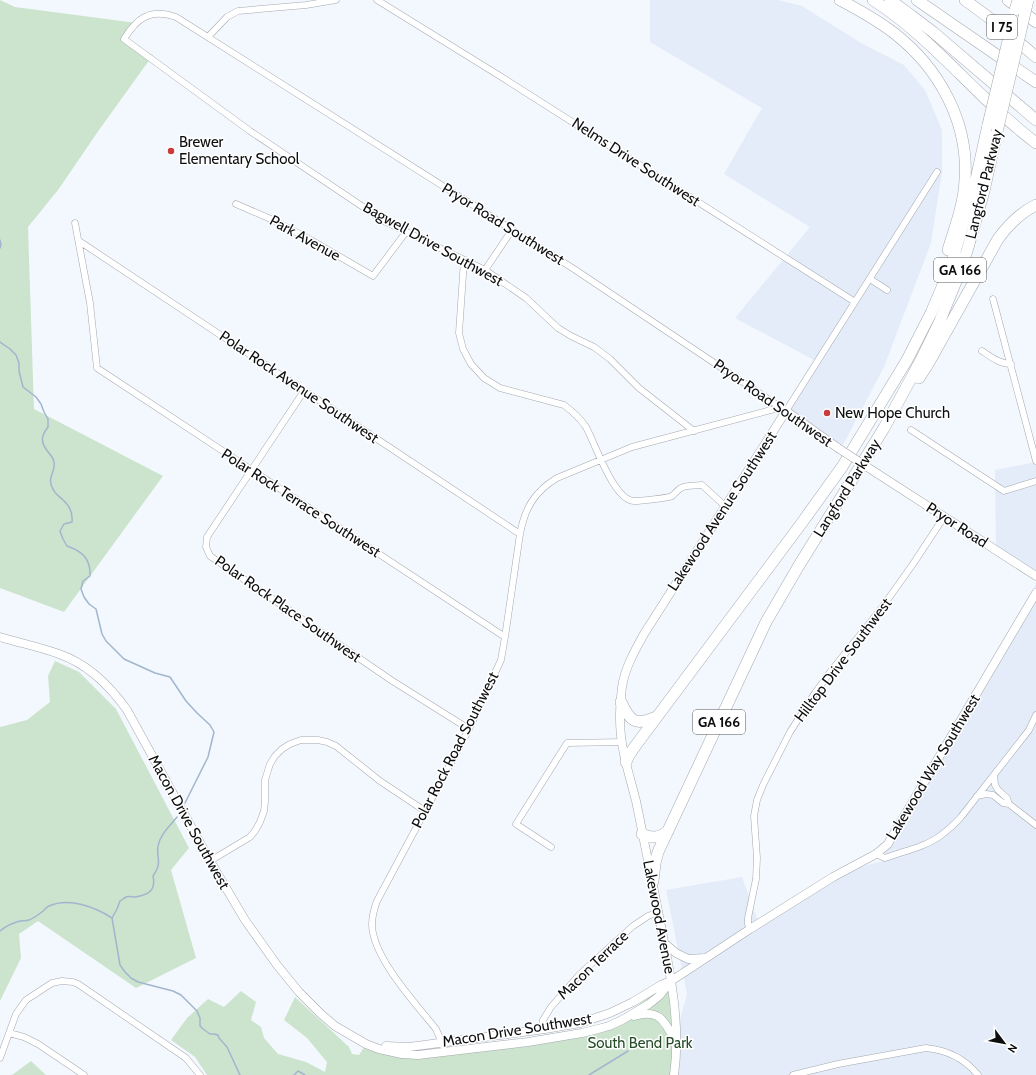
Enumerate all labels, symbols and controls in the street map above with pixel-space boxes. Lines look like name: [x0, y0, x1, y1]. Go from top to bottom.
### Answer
road number: I 75: [987, 15, 1017, 39]
street label: Nelms Drive Southwest: [569, 114, 703, 210]
street label: Langford Parkway: [962, 127, 1006, 241]
place label: Brewer Elementary School: [179, 133, 300, 168]
marker: Brewer Elementary School: [166, 146, 176, 156]
street label: Pryor Road Southwest: [439, 179, 567, 269]
street label: Bagwell Drive Southwest: [360, 198, 506, 290]
street label: Park Avenue: [267, 211, 344, 265]
road number: GA 166: [934, 258, 986, 282]
street label: Polar Rock Avenue Southwest: [216, 327, 382, 447]
street label: Pryor Road Southwest: [710, 355, 836, 451]
place label: New Hope Church: [835, 404, 950, 422]
marker: New Hope Church: [822, 408, 832, 418]
street label: Lakewood Avenue Southwest: [664, 428, 780, 594]
street label: Langford Parkway: [810, 435, 885, 540]
street label: Polar Rock Terrace Southwest: [218, 445, 384, 561]
street label: Pryor Road: [923, 499, 991, 551]
street label: Polar Rock Place Southwest: [212, 552, 364, 666]
street label: Hilltop Drive Southwest: [791, 595, 895, 725]
street label: Polar Rock Road Southwest: [408, 669, 502, 831]
street label: Lakewood Way Southwest: [882, 691, 984, 843]
road number: GA 166: [693, 710, 745, 734]
street label: Macon Drive Southwest: [145, 752, 233, 892]
street label: Lakewood Avenue: [639, 859, 679, 976]
street label: Macon Terrace: [554, 927, 632, 1003]
street label: Macon Drive Southwest: [441, 1009, 593, 1051]
north arrow: [984, 1023, 1024, 1063]
park label: South Bend Park: [587, 1034, 693, 1052]
text: N: [1004, 1041, 1020, 1055]

